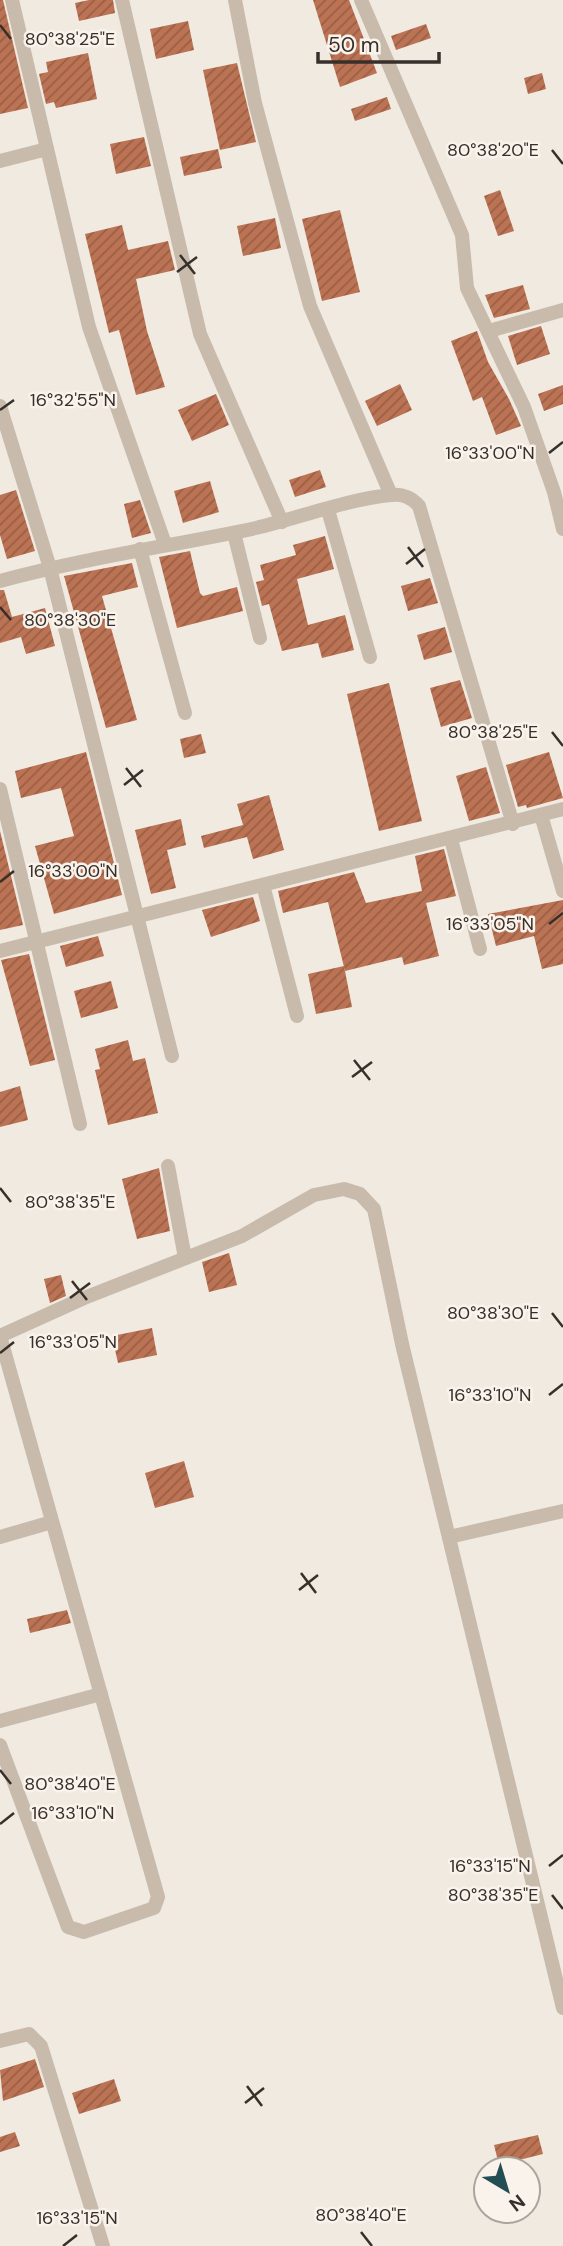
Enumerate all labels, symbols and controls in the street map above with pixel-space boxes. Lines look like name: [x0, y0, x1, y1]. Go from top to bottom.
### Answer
scale bar: [318, 21, 439, 65]
text: 80°38'25"E: [25, 27, 115, 51]
text: 50 m: [328, 31, 379, 59]
text: 80°38'20"E: [447, 138, 539, 162]
text: 16°32'55"N: [30, 388, 116, 412]
text: 16°33'00"N: [445, 441, 535, 465]
text: 80°38'30"E: [24, 608, 116, 632]
text: 80°38'25"E: [448, 720, 538, 744]
text: 16°33'00"N: [28, 859, 118, 883]
text: 16°33'05"N: [446, 912, 534, 936]
text: 80°38'35"E: [25, 1190, 115, 1214]
text: 80°38'30"E: [447, 1301, 539, 1325]
text: 16°33'05"N: [29, 1330, 117, 1354]
text: 16°33'10"N: [449, 1383, 531, 1407]
text: 80°38'40"E: [24, 1772, 116, 1796]
text: 16°33'10"N: [32, 1801, 114, 1825]
text: 16°33'15"N: [449, 1854, 531, 1878]
text: 80°38'35"E: [448, 1883, 538, 1907]
north arrow: [472, 2155, 542, 2225]
text: N: [504, 2189, 530, 2217]
text: 80°38'40"E: [315, 2203, 407, 2227]
text: 16°33'15"N: [36, 2206, 118, 2230]

